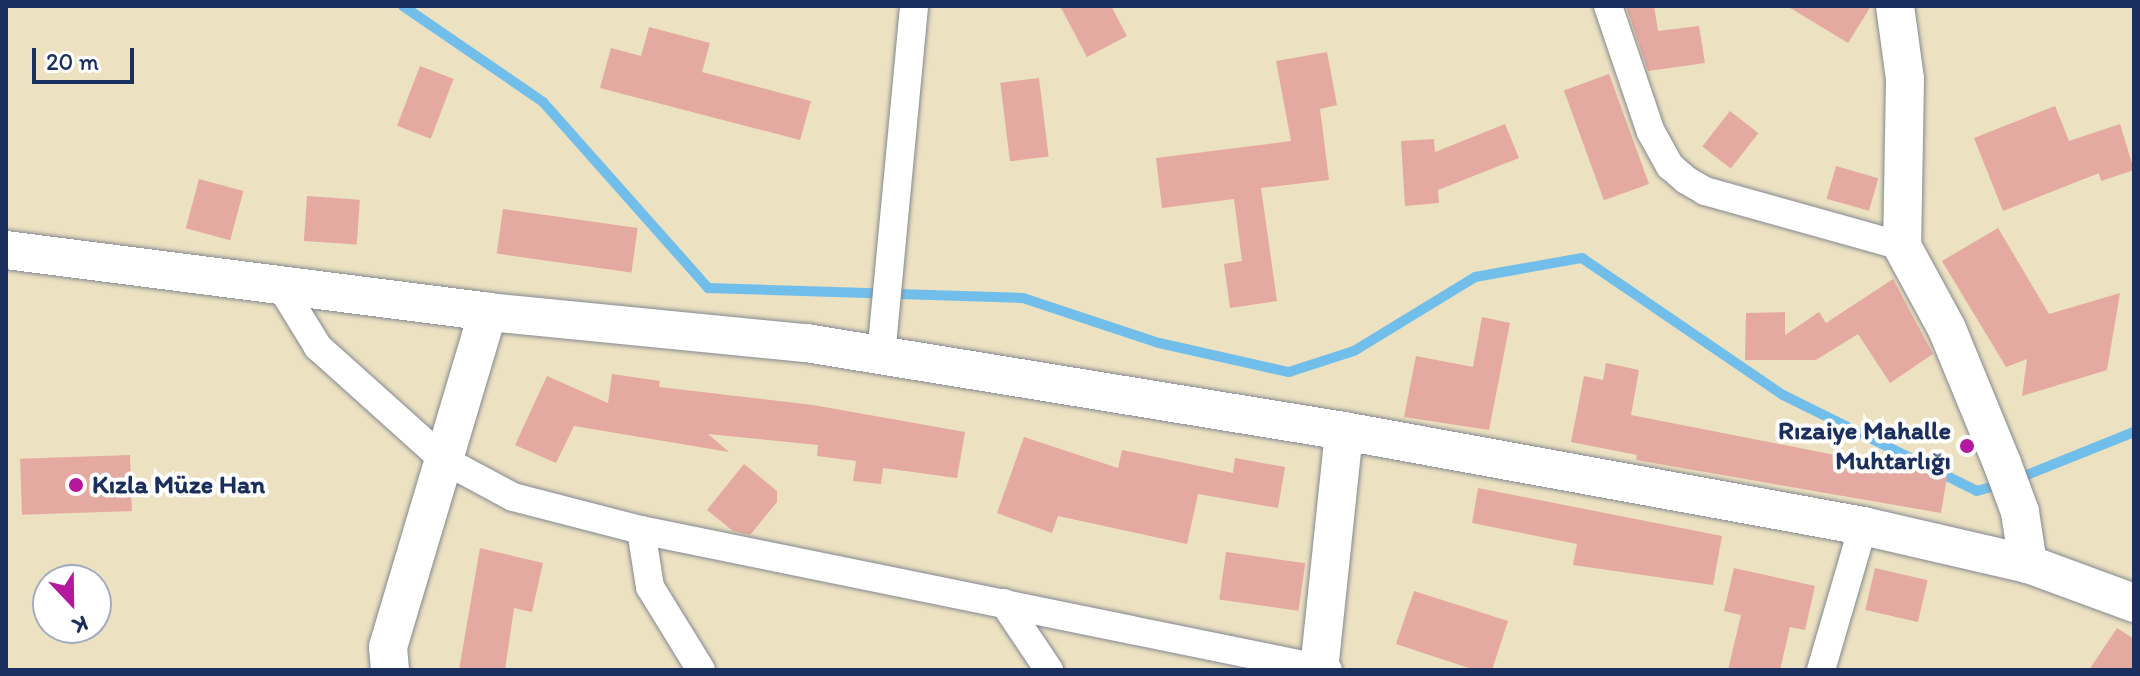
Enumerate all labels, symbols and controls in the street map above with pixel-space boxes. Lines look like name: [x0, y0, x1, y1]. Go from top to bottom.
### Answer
scale bar: [36, 32, 138, 82]
text: 20 m: [46, 47, 99, 76]
place label: Rızaiye Mahalle Muhtarlığı: [1778, 415, 1951, 476]
marker: Rızaiye Mahalle Muhtarlığı: [1958, 437, 1976, 455]
place label: Kızla Müze Han: [92, 469, 265, 501]
marker: Kızla Müze Han: [67, 476, 85, 494]
north arrow: [32, 564, 112, 644]
text: K: [69, 610, 92, 640]

